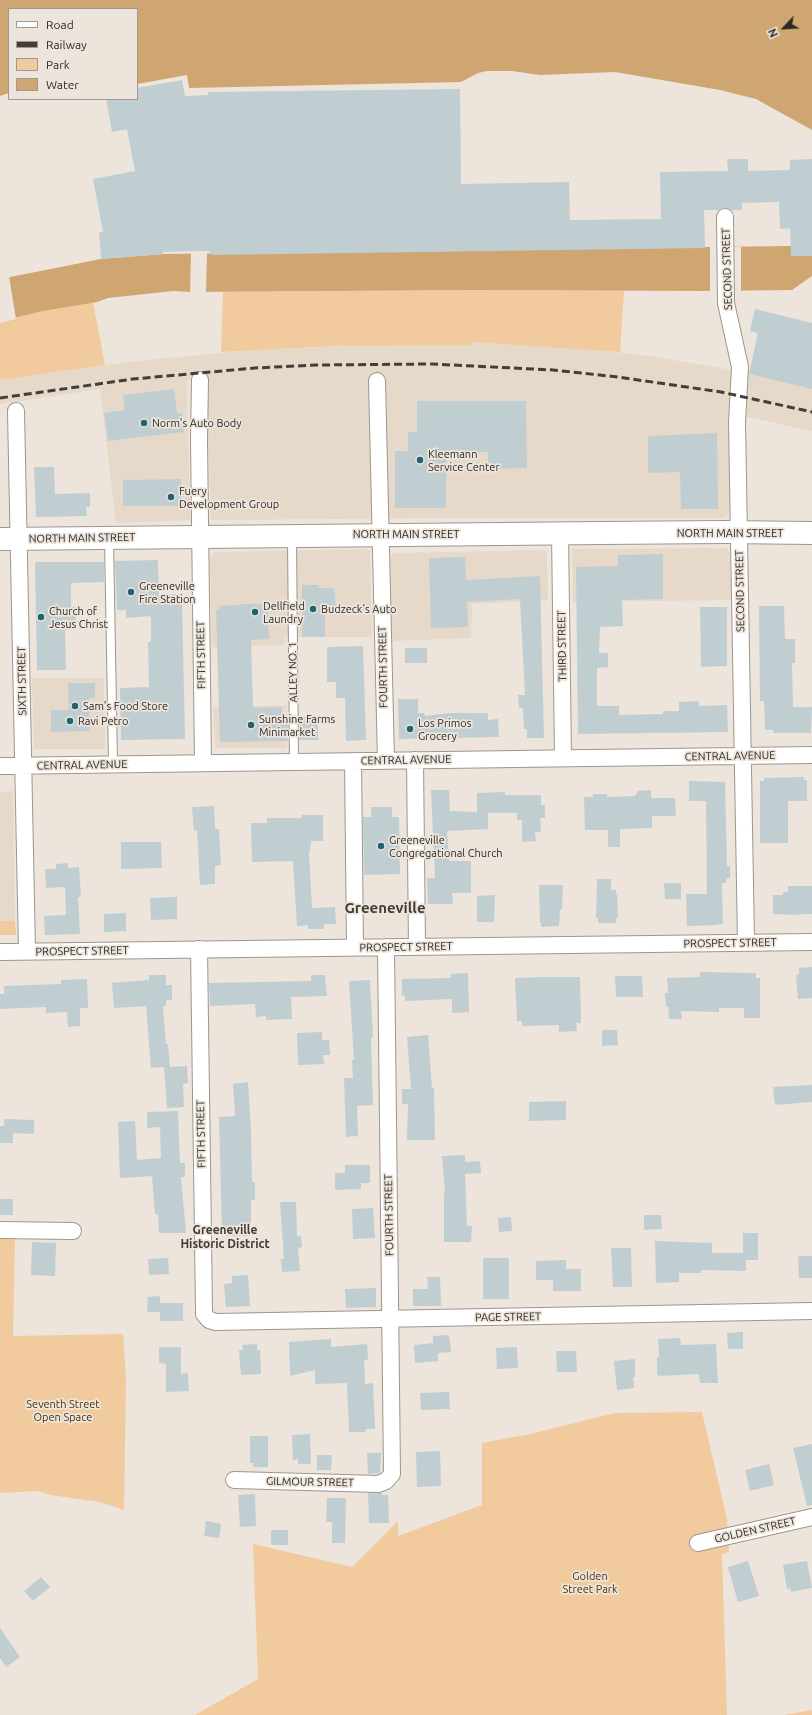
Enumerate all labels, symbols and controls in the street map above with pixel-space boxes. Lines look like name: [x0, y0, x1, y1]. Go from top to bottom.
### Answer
legend: [8, 8, 138, 100]
north arrow: [764, 8, 804, 48]
text: Road: [46, 18, 74, 31]
text: N: [766, 27, 780, 39]
text: Railway: [46, 38, 87, 51]
text: Park: [46, 58, 70, 71]
text: Water: [46, 78, 79, 91]
street label: SECOND STREET: [719, 228, 735, 310]
place label: Norm's Auto Body: [152, 416, 242, 430]
marker: Norm's Auto Body: [139, 418, 149, 428]
place label: Kleemann Service Center: [428, 447, 500, 473]
marker: Kleemann Service Center: [415, 455, 425, 465]
place label: Fuery Development Group: [179, 484, 279, 510]
marker: Fuery Development Group: [166, 492, 176, 502]
street label: NORTH MAIN STREET: [677, 526, 783, 540]
street label: NORTH MAIN STREET: [353, 527, 459, 541]
street label: NORTH MAIN STREET: [29, 530, 135, 546]
street label: SECOND STREET: [733, 550, 747, 632]
place label: Greeneville Fire Station: [139, 579, 196, 605]
marker: Greeneville Fire Station: [126, 587, 136, 597]
place label: Dellfield Laundry: [263, 599, 305, 625]
place label: Budzeck's Auto: [321, 602, 397, 616]
place label: Church of Jesus Christ: [49, 604, 108, 630]
marker: Budzeck's Auto: [308, 604, 318, 614]
marker: Dellfield Laundry: [250, 607, 260, 617]
street label: THIRD STREET: [555, 610, 569, 682]
marker: Church of Jesus Christ: [36, 612, 46, 622]
street label: FIFTH STREET: [194, 621, 208, 689]
street label: FOURTH STREET: [376, 626, 390, 708]
street label: ALLEY NO. 1: [286, 641, 300, 703]
street label: SIXTH STREET: [15, 646, 29, 716]
place label: Sam's Food Store: [83, 699, 168, 713]
marker: Sam's Food Store: [70, 701, 80, 711]
place label: Sunshine Farms Minimarket: [259, 712, 335, 738]
place label: Ravi Petro: [78, 714, 128, 728]
marker: Ravi Petro: [65, 716, 75, 726]
place label: Los Primos Grocery: [418, 716, 471, 742]
marker: Sunshine Farms Minimarket: [246, 720, 256, 730]
marker: Los Primos Grocery: [405, 724, 415, 734]
street label: CENTRAL AVENUE: [685, 749, 775, 763]
street label: CENTRAL AVENUE: [361, 753, 451, 767]
street label: CENTRAL AVENUE: [37, 758, 127, 772]
place label: Greeneville Congregational Church: [389, 833, 503, 859]
marker: Greeneville Congregational Church: [376, 841, 386, 851]
district label: Greeneville: [344, 899, 426, 917]
street label: PROSPECT STREET: [683, 936, 777, 950]
street label: PROSPECT STREET: [359, 940, 453, 954]
street label: PROSPECT STREET: [35, 944, 129, 958]
street label: FIFTH STREET: [194, 1100, 208, 1168]
street label: FOURTH STREET: [382, 1174, 396, 1256]
district label: Greeneville Historic District: [180, 1223, 270, 1251]
street label: PAGE STREET: [475, 1310, 541, 1324]
park label: Seventh Street Open Space: [26, 1397, 100, 1423]
street label: GILMOUR STREET: [266, 1475, 354, 1489]
street label: GOLDEN STREET: [713, 1514, 797, 1546]
park label: Golden Street Park: [562, 1569, 618, 1595]

